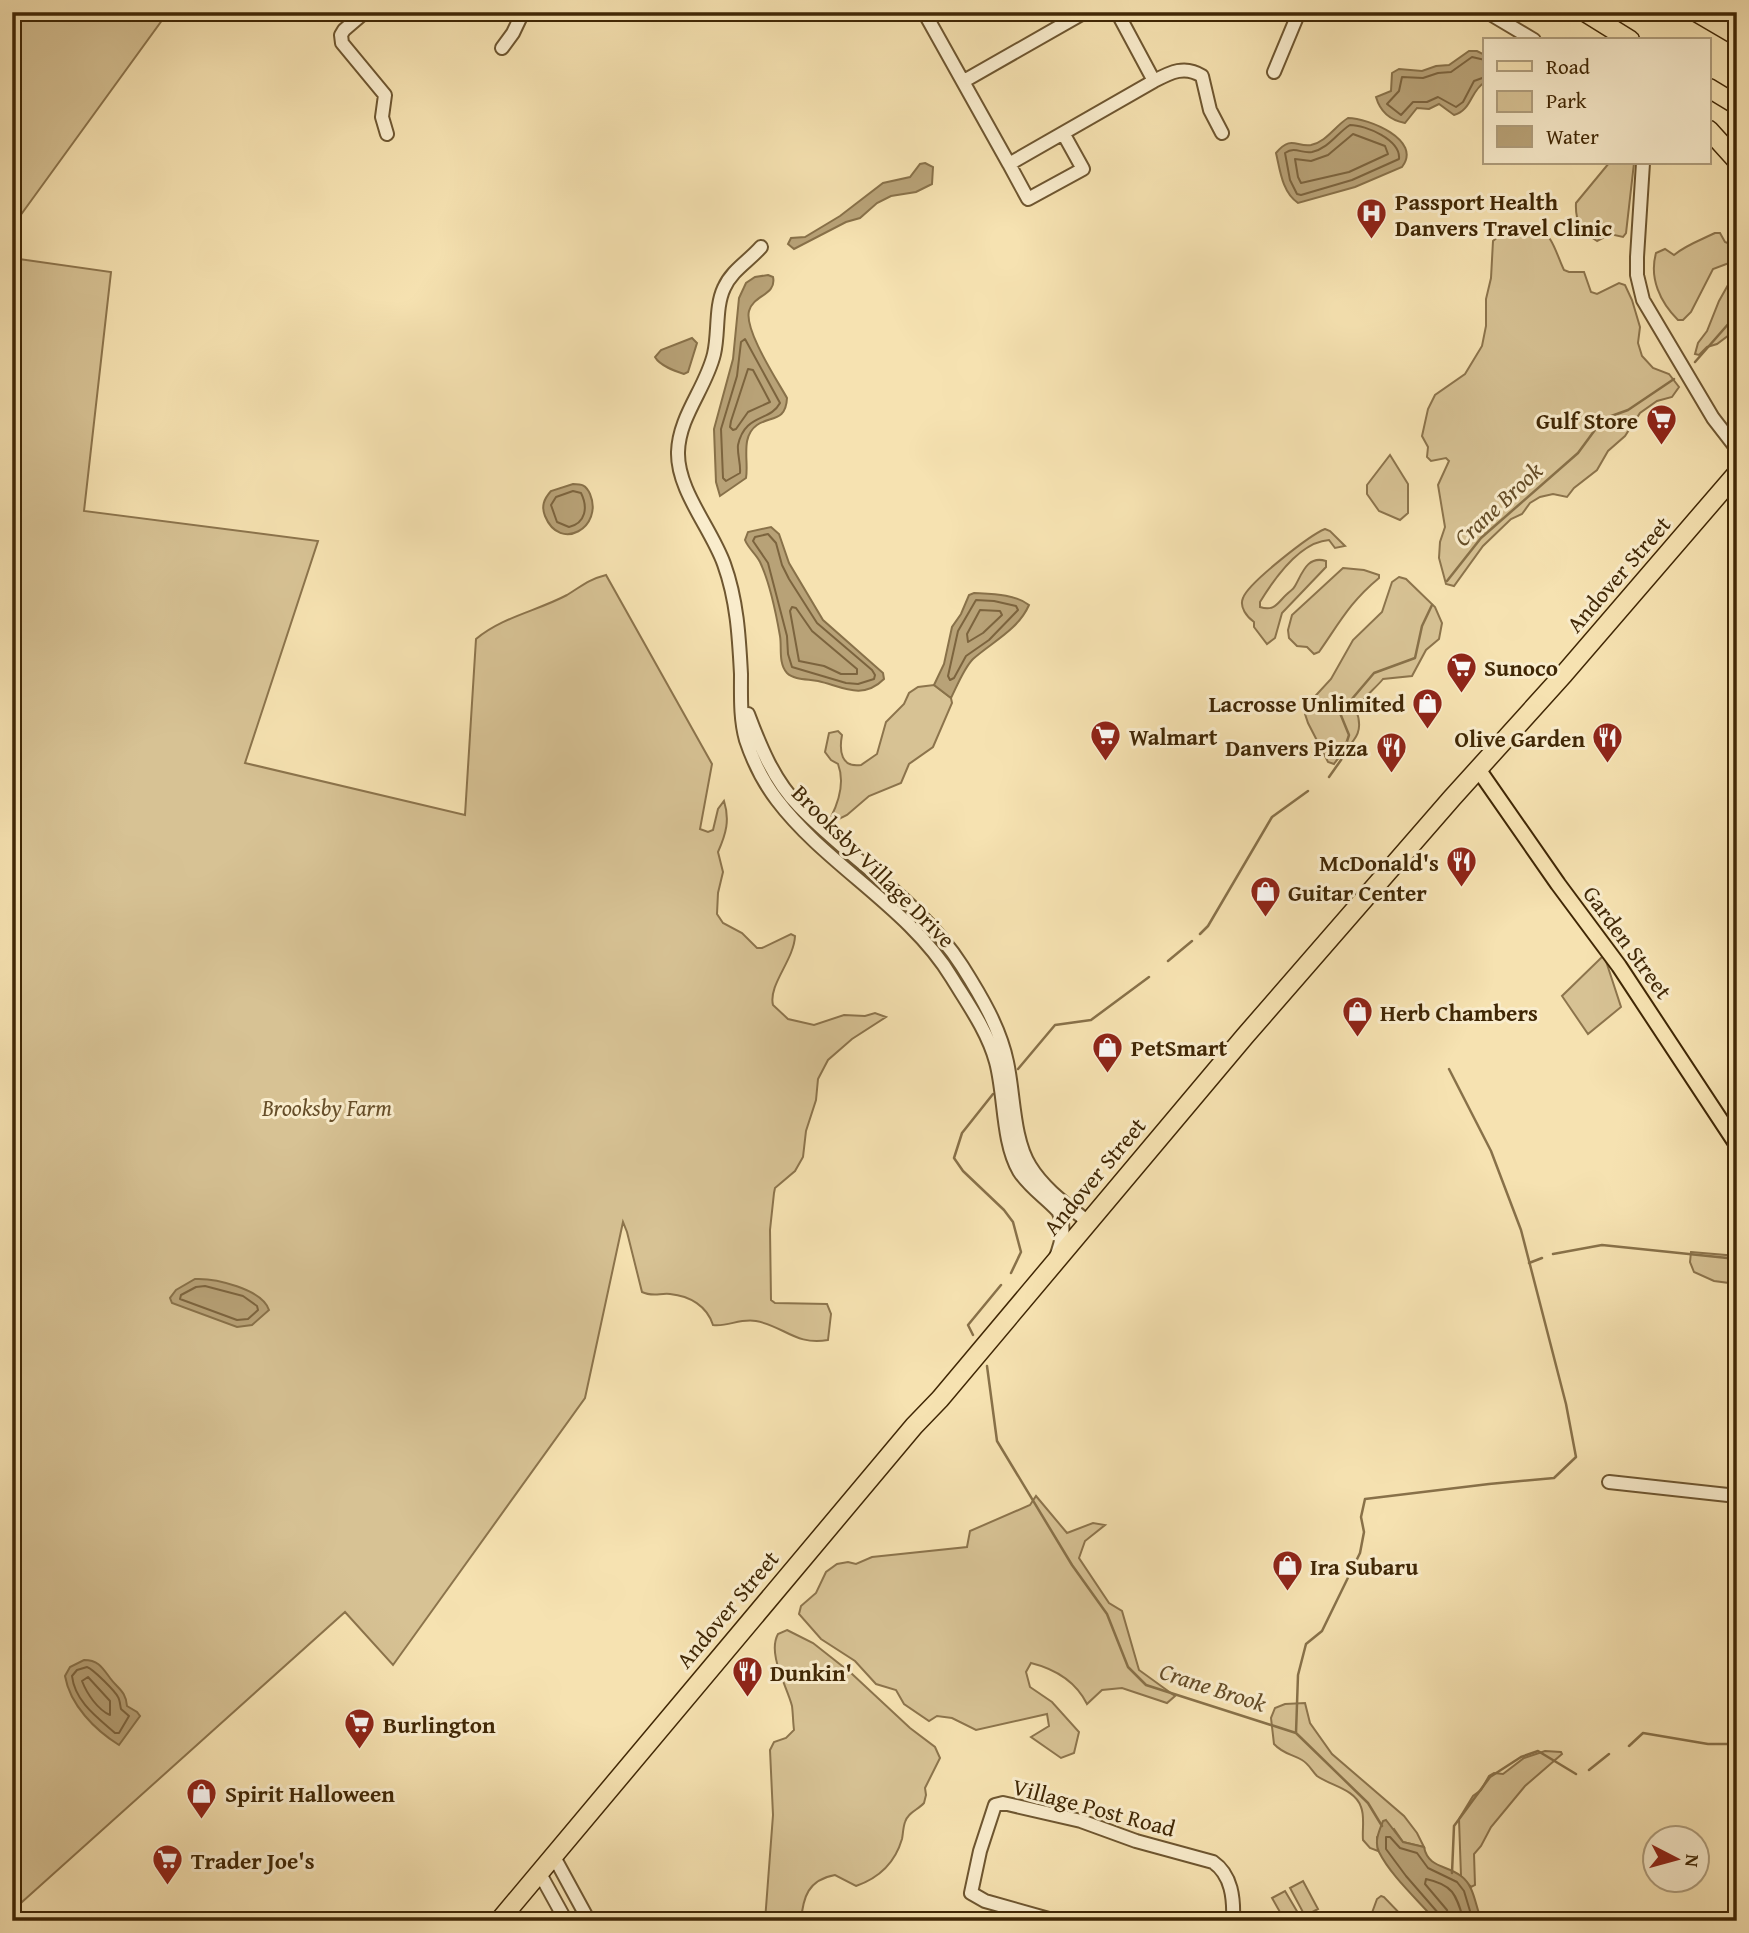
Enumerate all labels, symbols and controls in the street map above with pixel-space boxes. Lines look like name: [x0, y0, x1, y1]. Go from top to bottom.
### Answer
legend: [1483, 38, 1710, 164]
text: Road: [1546, 51, 1591, 82]
text: Park: [1546, 85, 1587, 116]
text: Water: [1546, 121, 1599, 152]
place label: Passport Health Danvers Travel Clinic: [1395, 185, 1612, 244]
hospital icon: Passport Health Danvers Travel Clinic: [1355, 197, 1389, 241]
supermarket icon: Gulf Store: [1644, 403, 1678, 447]
place label: Gulf Store: [1536, 404, 1638, 437]
water label: Crane Brook: [1446, 454, 1550, 554]
street label: Andover Street: [1558, 509, 1678, 639]
supermarket icon: Sunoco: [1444, 650, 1478, 694]
place label: Sunoco: [1484, 651, 1558, 684]
shop icon: Lacrosse Unlimited: [1411, 686, 1445, 730]
place label: Lacrosse Unlimited: [1209, 687, 1406, 720]
supermarket icon: Walmart: [1089, 719, 1123, 763]
place label: Walmart: [1129, 720, 1218, 753]
restaurant icon: Olive Garden: [1591, 721, 1625, 765]
place label: Olive Garden: [1454, 722, 1585, 755]
restaurant icon: Danvers Pizza: [1374, 730, 1408, 774]
place label: Danvers Pizza: [1225, 731, 1368, 764]
street label: Brooksby Village Drive: [785, 777, 963, 955]
restaurant icon: McDonald's: [1445, 845, 1479, 889]
place label: McDonald's: [1319, 846, 1439, 879]
shop icon: Guitar Center: [1248, 875, 1282, 919]
place label: Guitar Center: [1288, 876, 1427, 909]
street label: Garden Street: [1576, 879, 1680, 1005]
shop icon: Herb Chambers: [1340, 995, 1374, 1039]
place label: Herb Chambers: [1380, 996, 1538, 1029]
shop icon: PetSmart: [1091, 1030, 1125, 1074]
place label: PetSmart: [1131, 1031, 1228, 1064]
park label: Brooksby Farm: [261, 1091, 392, 1124]
street label: Andover Street: [1035, 1110, 1153, 1242]
street label: Andover Street: [668, 1543, 786, 1675]
shop icon: Ira Subaru: [1270, 1549, 1304, 1593]
place label: Ira Subaru: [1310, 1550, 1419, 1583]
water label: Crane Brook: [1155, 1653, 1271, 1721]
restaurant icon: Dunkin': [730, 1655, 764, 1699]
place label: Dunkin': [770, 1656, 852, 1689]
supermarket icon: Burlington: [343, 1707, 377, 1751]
place label: Burlington: [383, 1708, 496, 1741]
street label: Village Post Road: [1009, 1769, 1180, 1845]
shop icon: Spirit Halloween: [185, 1776, 219, 1820]
place label: Spirit Halloween: [225, 1777, 395, 1810]
north arrow: [1640, 1825, 1710, 1895]
supermarket icon: Trader Joe's: [151, 1843, 185, 1887]
place label: Trader Joe's: [191, 1844, 315, 1877]
text: N: [1678, 1853, 1707, 1869]

